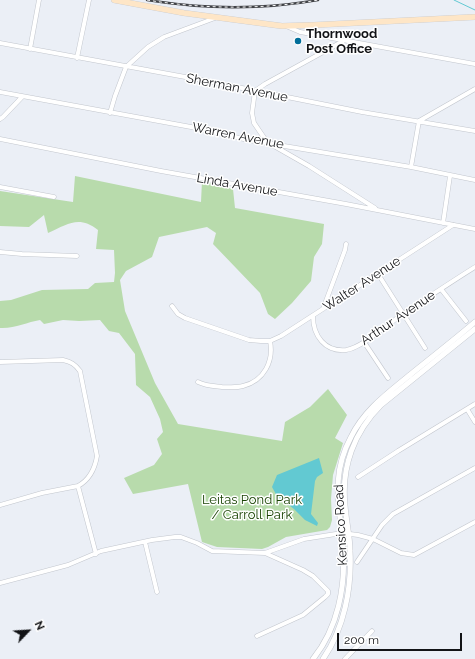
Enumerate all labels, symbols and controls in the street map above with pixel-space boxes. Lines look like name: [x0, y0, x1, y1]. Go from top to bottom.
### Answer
place label: Thornwood Post Office: [306, 26, 377, 57]
marker: Thornwood Post Office: [293, 36, 303, 46]
street label: Sherman Avenue: [185, 70, 289, 106]
street label: Warren Avenue: [191, 119, 285, 153]
street label: Linda Avenue: [195, 170, 279, 200]
street label: Walter Avenue: [320, 253, 404, 315]
street label: Arthur Avenue: [358, 287, 438, 349]
street label: Kensico Road: [331, 484, 351, 566]
park label: Leitas Pond Park / Carroll Park: [202, 492, 302, 523]
north arrow: [8, 611, 48, 651]
text: N: [32, 619, 47, 632]
scale bar: [339, 625, 464, 651]
text: 200 m: [344, 633, 379, 647]

